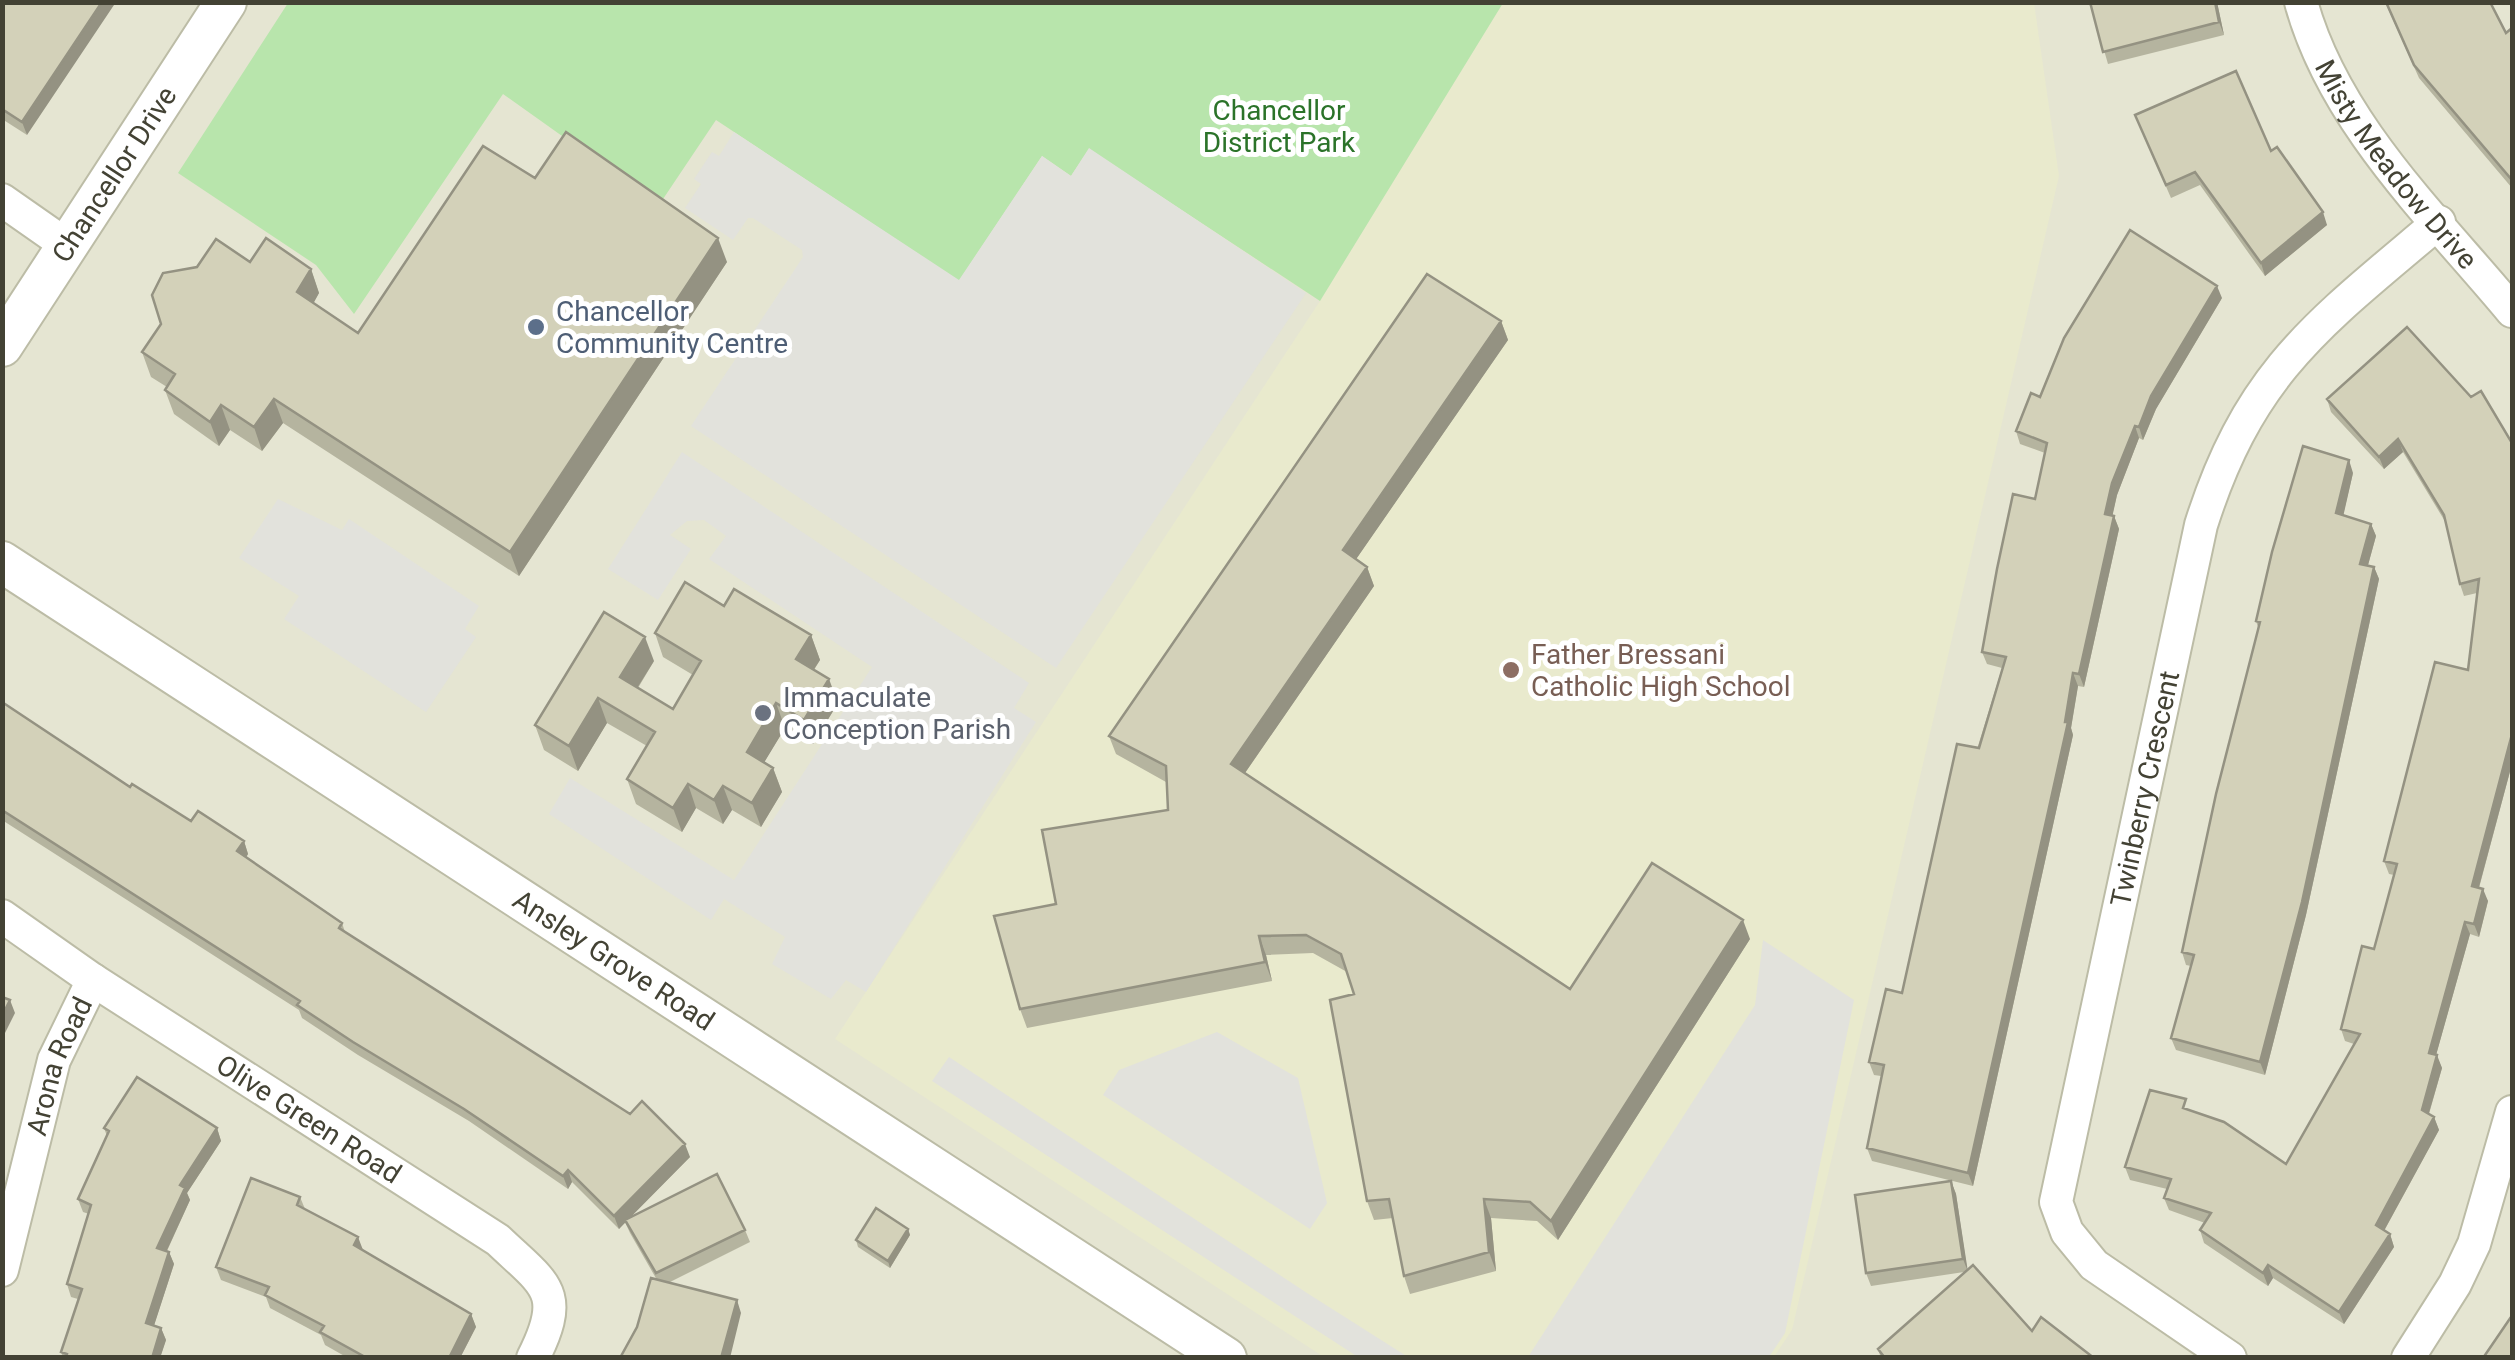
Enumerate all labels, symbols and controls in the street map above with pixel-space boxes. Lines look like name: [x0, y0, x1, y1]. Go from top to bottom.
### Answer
street label: Misty Meadow Drive: [2308, 54, 2485, 275]
street label: Chancellor Drive: [45, 80, 183, 268]
park label: Chancellor District Park: [1203, 94, 1356, 159]
place label: Chancellor Community Centre: [556, 295, 788, 360]
marker: Chancellor Community Centre: [525, 316, 547, 338]
place label: Father Bressani Catholic High School: [1531, 638, 1791, 703]
marker: Father Bressani Catholic High School: [1500, 659, 1522, 681]
street label: Twinberry Crescent: [2103, 668, 2186, 910]
place label: Immaculate Conception Parish: [783, 681, 1011, 746]
marker: Immaculate Conception Parish: [752, 702, 774, 724]
street label: Ansley Grove Road: [507, 883, 721, 1037]
street label: Arona Road: [19, 991, 99, 1139]
street label: Olive Green Road: [211, 1047, 408, 1190]

